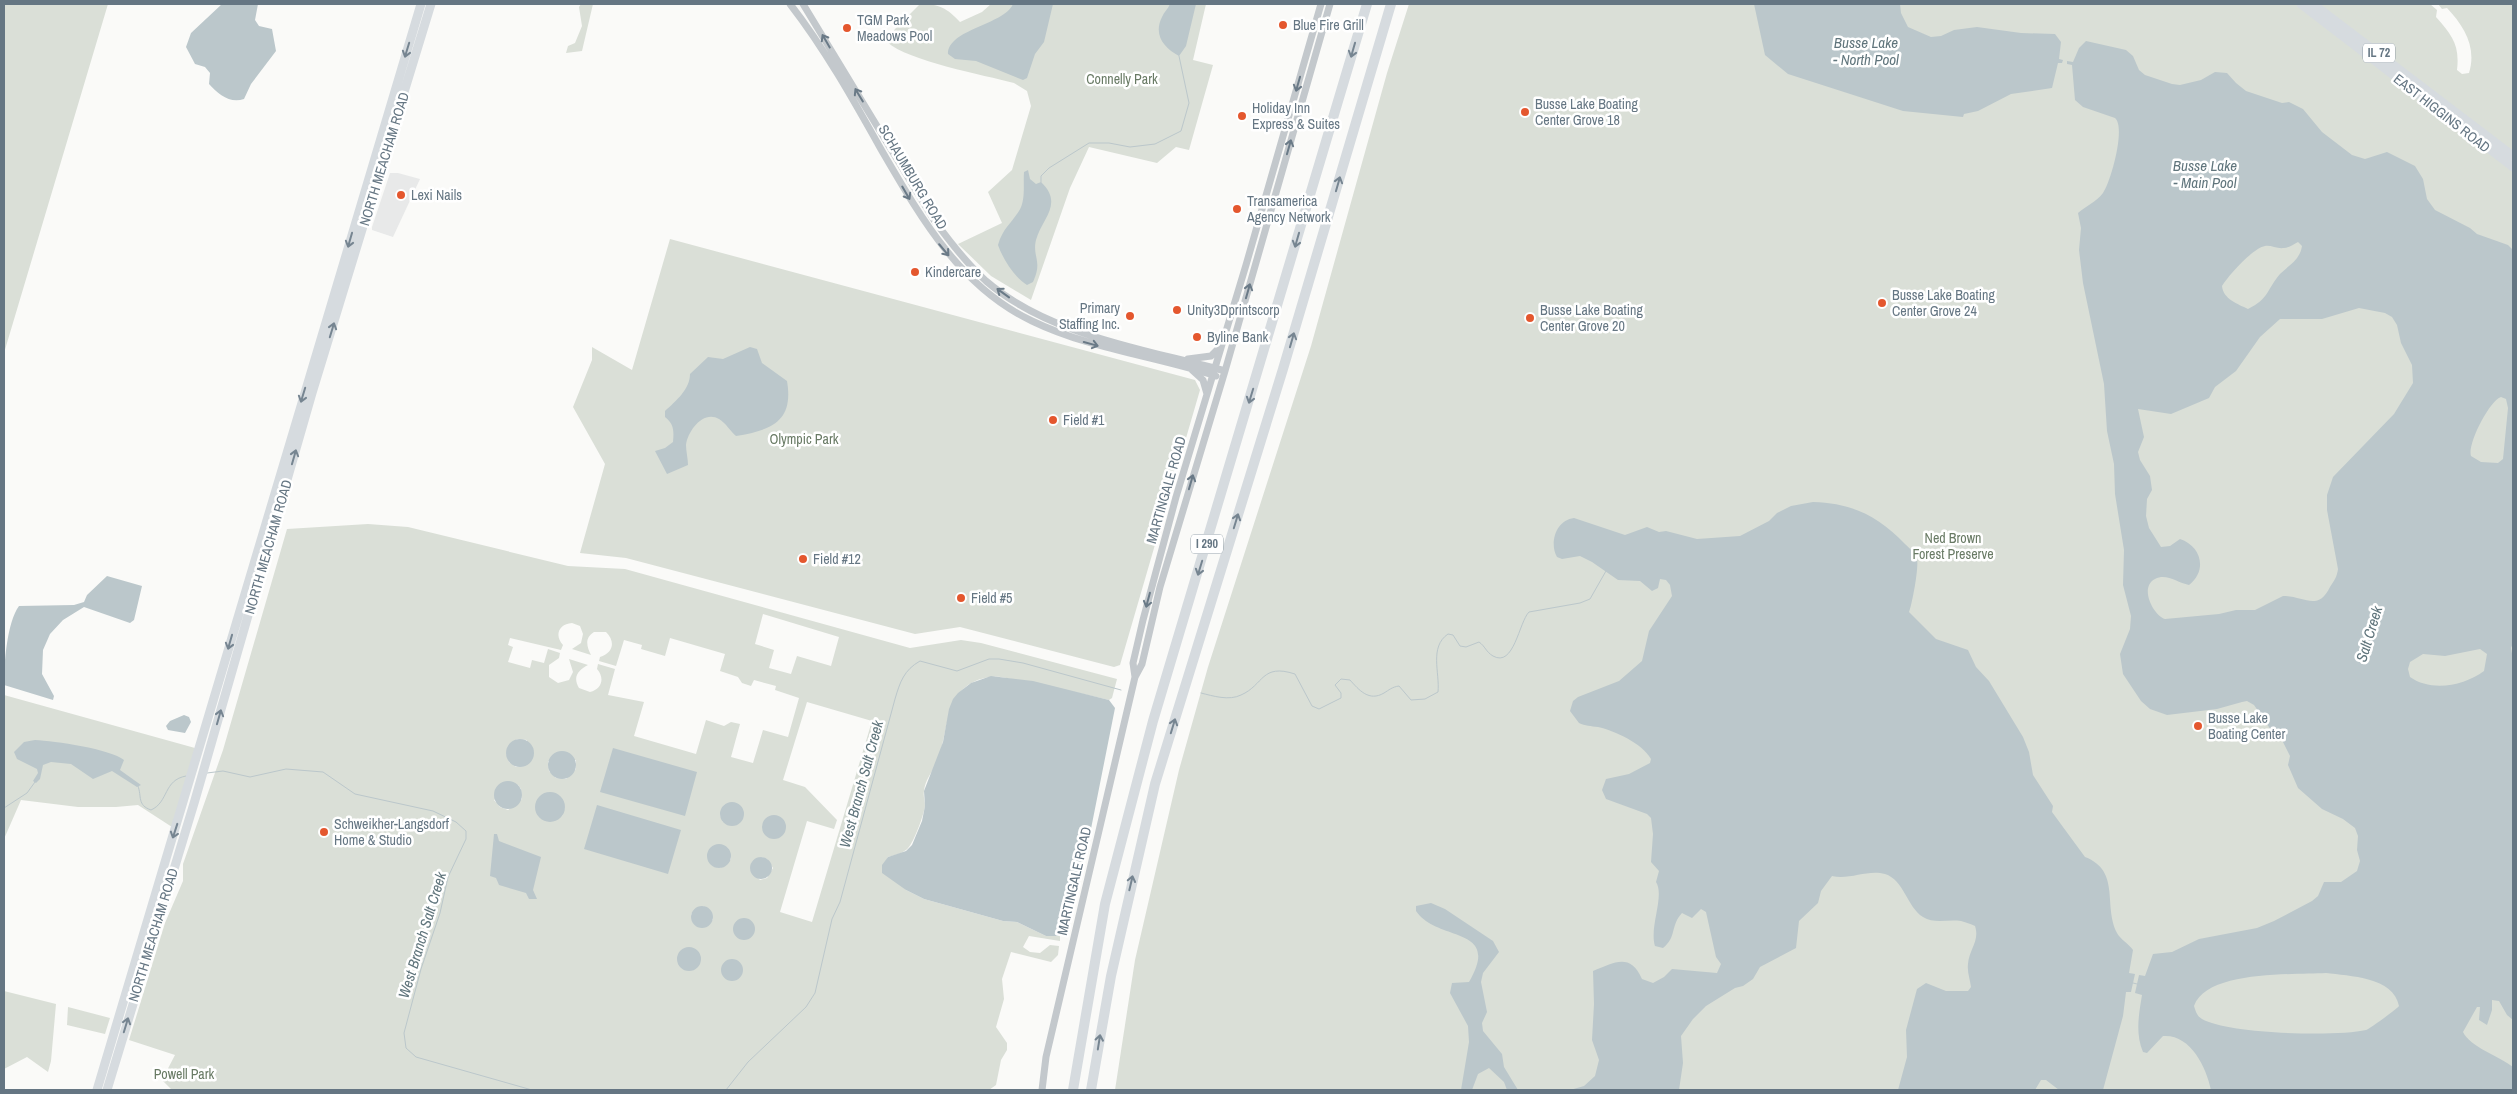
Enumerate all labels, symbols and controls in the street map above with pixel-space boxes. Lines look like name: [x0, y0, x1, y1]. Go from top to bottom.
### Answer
place label: TGM Park Meadows Pool: [857, 11, 932, 45]
place label: Blue Fire Grill: [1293, 16, 1364, 34]
marker: Blue Fire Grill: [1277, 19, 1289, 31]
marker: TGM Park Meadows Pool: [841, 22, 853, 34]
water label: Busse Lake - North Pool: [1833, 32, 1899, 70]
one-way arrow: [821, 34, 831, 49]
one-way arrow: [401, 42, 411, 58]
one-way arrow: [1348, 42, 1358, 58]
road number: IL 72: [2363, 44, 2395, 62]
park label: Connelly Park: [1086, 70, 1158, 88]
street label: EAST HIGGINS ROAD: [2390, 70, 2494, 156]
one-way arrow: [1292, 76, 1302, 92]
one-way arrow: [853, 89, 863, 103]
street label: NORTH MEACHAM ROAD: [355, 90, 413, 228]
place label: Busse Lake Boating Center Grove 18: [1535, 95, 1638, 129]
place label: Holiday Inn Express & Suites: [1252, 99, 1340, 133]
marker: Busse Lake Boating Center Grove 18: [1519, 106, 1531, 118]
marker: Holiday Inn Express & Suites: [1236, 110, 1248, 122]
street label: SCHAUMBURG ROAD: [875, 121, 951, 233]
one-way arrow: [1284, 139, 1294, 155]
water label: Busse Lake - Main Pool: [2173, 155, 2237, 193]
one-way arrow: [1333, 177, 1343, 193]
one-way arrow: [902, 185, 912, 199]
place label: Lexi Nails: [411, 186, 462, 204]
marker: Lexi Nails: [395, 189, 407, 201]
place label: Transamerica Agency Network: [1246, 192, 1331, 226]
marker: Transamerica Agency Network: [1231, 203, 1243, 215]
one-way arrow: [344, 231, 354, 247]
one-way arrow: [1292, 231, 1302, 247]
one-way arrow: [939, 243, 950, 256]
place label: Kindercare: [925, 263, 981, 281]
marker: Kindercare: [909, 266, 921, 278]
one-way arrow: [1244, 283, 1254, 299]
place label: Busse Lake Boating Center Grove 24: [1892, 286, 1995, 320]
one-way arrow: [997, 288, 1010, 299]
marker: Busse Lake Boating Center Grove 24: [1876, 297, 1888, 309]
place label: Primary Staffing Inc.: [1059, 299, 1120, 333]
place label: Unity3Dprintscorp: [1187, 301, 1280, 319]
place label: Busse Lake Boating Center Grove 20: [1540, 301, 1643, 335]
marker: Unity3Dprintscorp: [1171, 304, 1183, 316]
marker: Primary Staffing Inc.: [1124, 310, 1136, 322]
marker: Busse Lake Boating Center Grove 20: [1524, 312, 1536, 324]
one-way arrow: [327, 322, 337, 338]
place label: Byline Bank: [1207, 328, 1269, 346]
marker: Byline Bank: [1191, 331, 1203, 343]
one-way arrow: [1287, 333, 1297, 349]
one-way arrow: [1082, 340, 1098, 349]
one-way arrow: [298, 387, 308, 403]
one-way arrow: [1246, 387, 1256, 403]
place label: Field #1: [1063, 411, 1105, 429]
marker: Field #1: [1047, 414, 1059, 426]
park label: Olympic Park: [770, 430, 839, 448]
street label: MARTINGALE ROAD: [1142, 434, 1190, 546]
one-way arrow: [289, 450, 299, 466]
one-way arrow: [1186, 475, 1196, 491]
street label: NORTH MEACHAM ROAD: [240, 478, 296, 616]
one-way arrow: [1232, 513, 1242, 529]
park label: Ned Brown Forest Preserve: [1912, 529, 1994, 563]
road number: I 290: [1191, 534, 1223, 554]
place label: Field #12: [813, 550, 861, 568]
marker: Field #12: [797, 553, 809, 565]
one-way arrow: [1194, 560, 1204, 576]
place label: Field #5: [971, 589, 1012, 607]
marker: Field #5: [955, 592, 967, 604]
one-way arrow: [1143, 592, 1152, 608]
water label: Salt Creek: [2351, 603, 2388, 665]
one-way arrow: [225, 634, 235, 650]
place label: Busse Lake Boating Center: [2208, 709, 2285, 743]
one-way arrow: [215, 710, 224, 726]
water label: West Branch Salt Creek: [834, 717, 888, 850]
one-way arrow: [1168, 718, 1178, 734]
marker: Busse Lake Boating Center: [2192, 720, 2204, 732]
place label: Schweikher-Langsdorf Home & Studio: [334, 815, 450, 849]
one-way arrow: [170, 823, 180, 839]
street label: MARTINGALE ROAD: [1053, 825, 1095, 937]
marker: Schweikher-Langsdorf Home & Studio: [318, 826, 330, 838]
street label: NORTH MEACHAM ROAD: [124, 866, 182, 1004]
water label: West Branch Salt Creek: [393, 868, 451, 1001]
one-way arrow: [1127, 875, 1136, 891]
one-way arrow: [122, 1017, 132, 1033]
one-way arrow: [1094, 1034, 1104, 1050]
park label: Powell Park: [154, 1065, 215, 1083]

